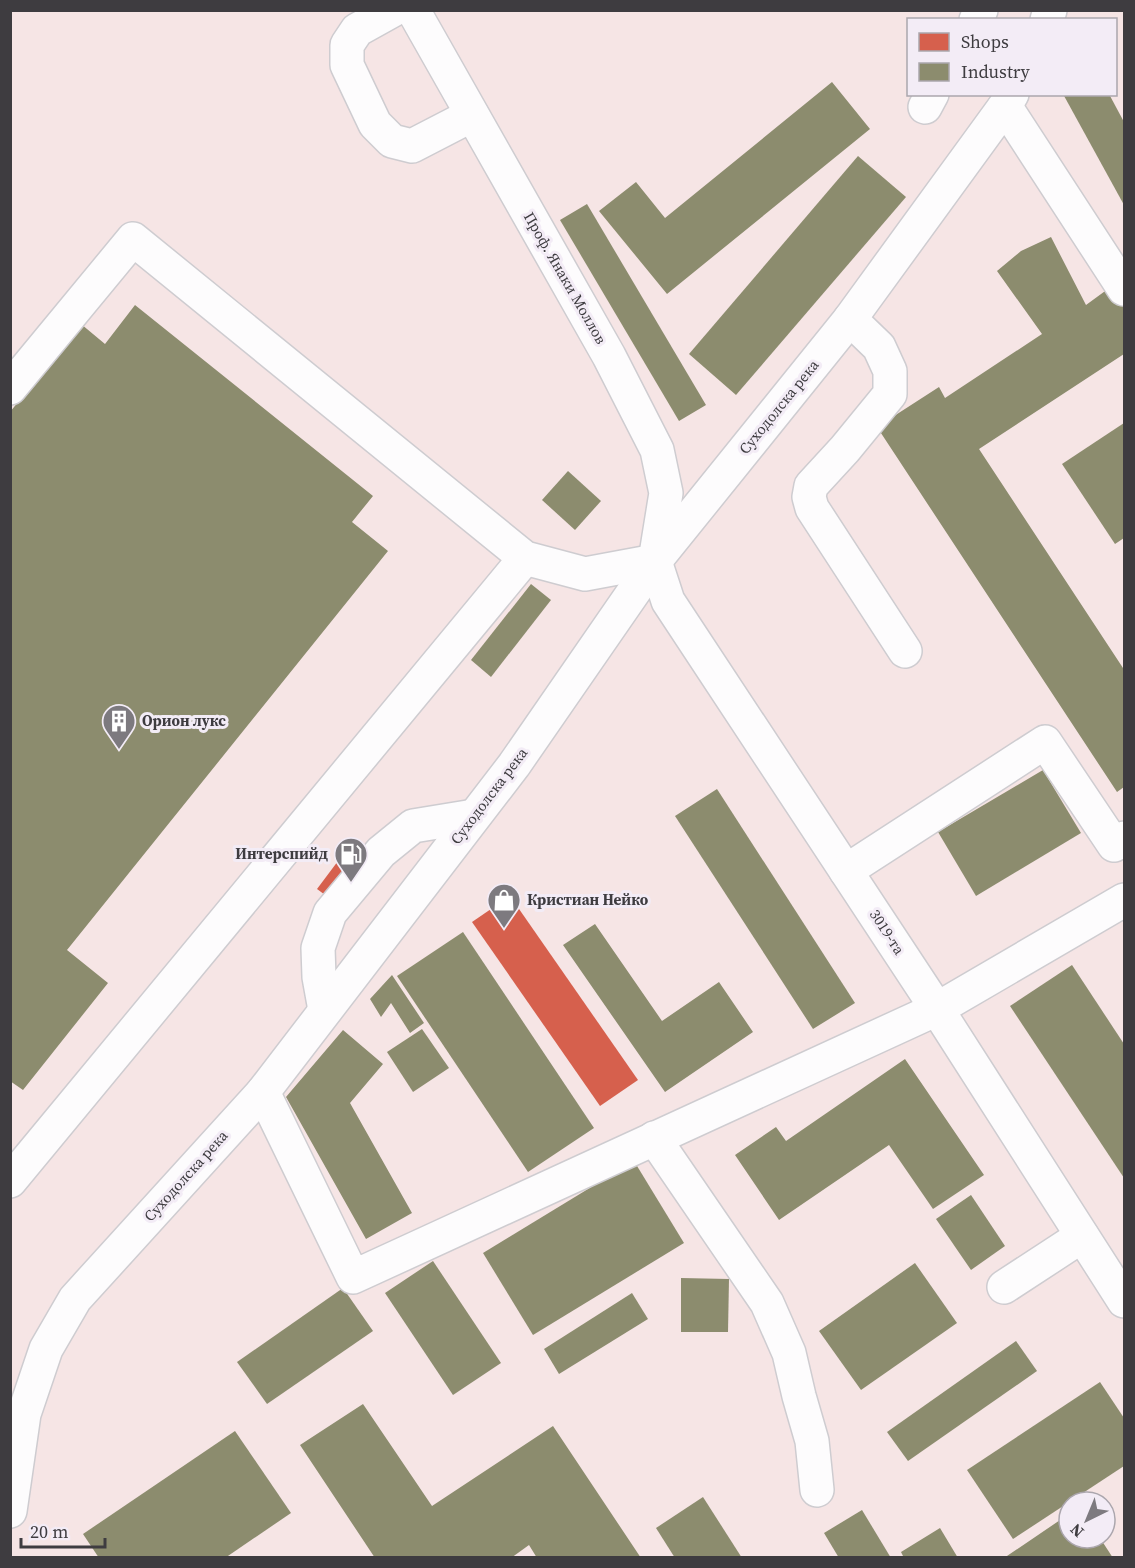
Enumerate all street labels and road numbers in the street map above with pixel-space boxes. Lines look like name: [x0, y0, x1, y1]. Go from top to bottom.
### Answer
street label: Проф. Янаки Моллов: [519, 208, 612, 348]
street label: Суходолска река: [734, 355, 824, 458]
street label: Суходолска река: [445, 743, 532, 848]
street label: 3019-та: [865, 905, 910, 959]
street label: Суходолска река: [139, 1125, 233, 1226]

